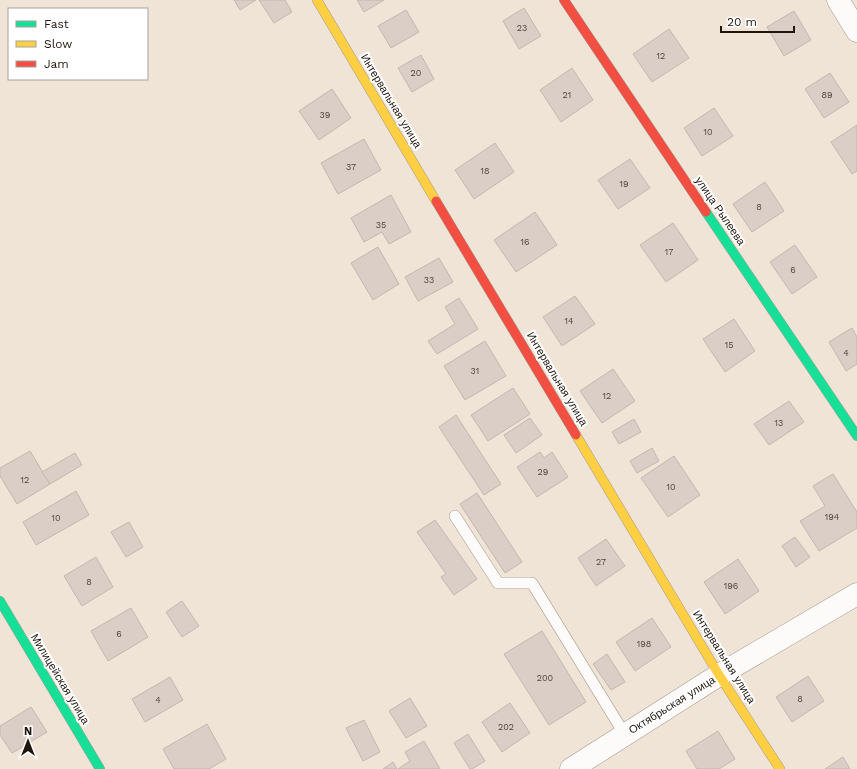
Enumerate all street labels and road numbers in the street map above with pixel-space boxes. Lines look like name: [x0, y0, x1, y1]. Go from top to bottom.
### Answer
street label: Интервальная улица: [358, 52, 425, 151]
street label: улица Рылеева: [692, 174, 748, 248]
street label: Интервальная улица: [524, 330, 591, 429]
street label: Интервальная улица: [690, 608, 758, 707]
street label: Милицейская улица: [28, 632, 93, 727]
street label: Октябрьская улица: [626, 673, 718, 737]

